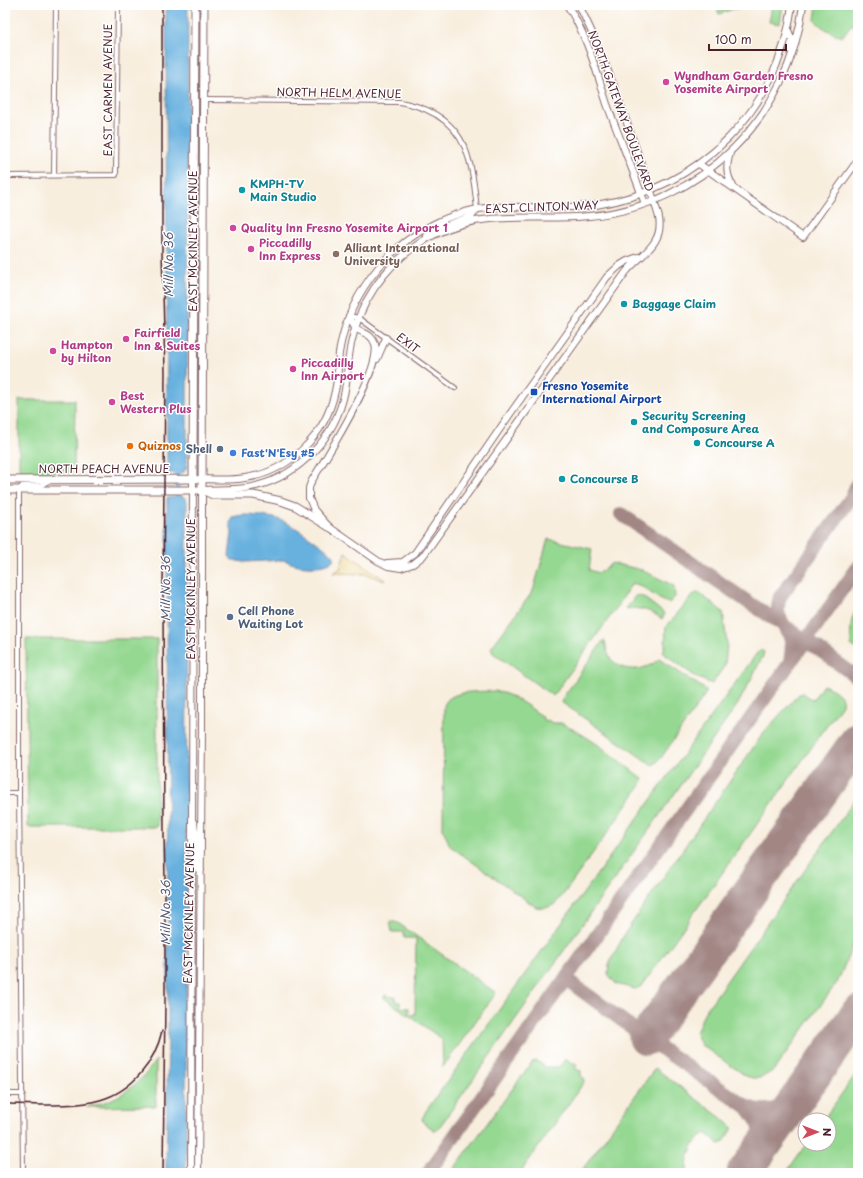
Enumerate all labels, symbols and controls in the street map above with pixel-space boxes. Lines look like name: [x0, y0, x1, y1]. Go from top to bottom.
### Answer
street label: EAST CARMEN AVENUE: [99, 23, 116, 156]
scale bar: [709, 26, 786, 52]
street label: NORTH GATEWAY BOULEVARD: [584, 28, 659, 194]
text: 100 m: [715, 30, 752, 48]
place label: Wyndham Garden Fresno Yosemite Airport: [674, 67, 814, 97]
marker: Wyndham Garden Fresno Yosemite Airport: [661, 77, 671, 87]
street label: NORTH HELM AVENUE: [276, 83, 402, 102]
street label: EAST MCKINLEY AVENUE: [184, 170, 201, 312]
place label: KMPH-TV Main Studio: [250, 175, 317, 205]
marker: KMPH-TV Main Studio: [237, 185, 247, 195]
street label: EAST CLINTON WAY: [485, 196, 599, 217]
place label: Quality Inn Fresno Yosemite Airport 1: [241, 219, 448, 236]
marker: Quality Inn Fresno Yosemite Airport 1: [228, 223, 238, 233]
water label: Mill No. 36: [159, 231, 177, 297]
place label: Piccadilly Inn Express: [259, 234, 321, 264]
place label: Alliant International University: [343, 239, 459, 269]
marker: Piccadilly Inn Express: [246, 244, 256, 254]
marker: Alliant International University: [331, 249, 341, 259]
place label: Baggage Claim: [632, 295, 716, 312]
marker: Baggage Claim: [619, 299, 629, 309]
place label: Fairfield Inn & Suites: [134, 324, 201, 354]
street label: EXIT: [393, 328, 424, 357]
marker: Fairfield Inn & Suites: [121, 334, 131, 344]
place label: Hampton by Hilton: [61, 336, 113, 366]
marker: Hampton by Hilton: [48, 346, 58, 356]
place label: Piccadilly Inn Airport: [301, 354, 364, 384]
marker: Piccadilly Inn Airport: [288, 364, 298, 374]
place label: Fresno Yosemite International Airport: [542, 377, 662, 407]
place label: Best Western Plus: [120, 387, 192, 417]
marker: Fresno Yosemite International Airport: [529, 387, 539, 397]
marker: Best Western Plus: [107, 397, 117, 407]
place label: Security Screening and Composure Area: [642, 407, 759, 437]
marker: Security Screening and Composure Area: [629, 417, 639, 427]
place label: Concourse A: [705, 434, 775, 451]
place label: Quiznos: [138, 437, 181, 454]
marker: Concourse A: [692, 438, 702, 448]
place label: Shell: [186, 440, 212, 457]
marker: Quiznos: [125, 441, 135, 451]
marker: Shell: [215, 444, 225, 454]
place label: Fast'N'Esy #5: [241, 444, 315, 461]
marker: Fast'N'Esy #5: [228, 448, 238, 458]
street label: NORTH PEACH AVENUE: [39, 460, 169, 477]
place label: Concourse B: [570, 470, 639, 487]
marker: Concourse B: [557, 474, 567, 484]
street label: EAST MCKINLEY AVENUE: [182, 518, 199, 660]
water label: Mill No. 36: [156, 555, 174, 621]
place label: Cell Phone Waiting Lot: [238, 602, 304, 632]
marker: Cell Phone Waiting Lot: [225, 612, 235, 622]
street label: EAST MCKINLEY AVENUE: [179, 842, 198, 984]
water label: Mill No. 36: [156, 879, 174, 945]
north arrow: [797, 1112, 837, 1152]
text: N: [819, 1128, 836, 1137]

